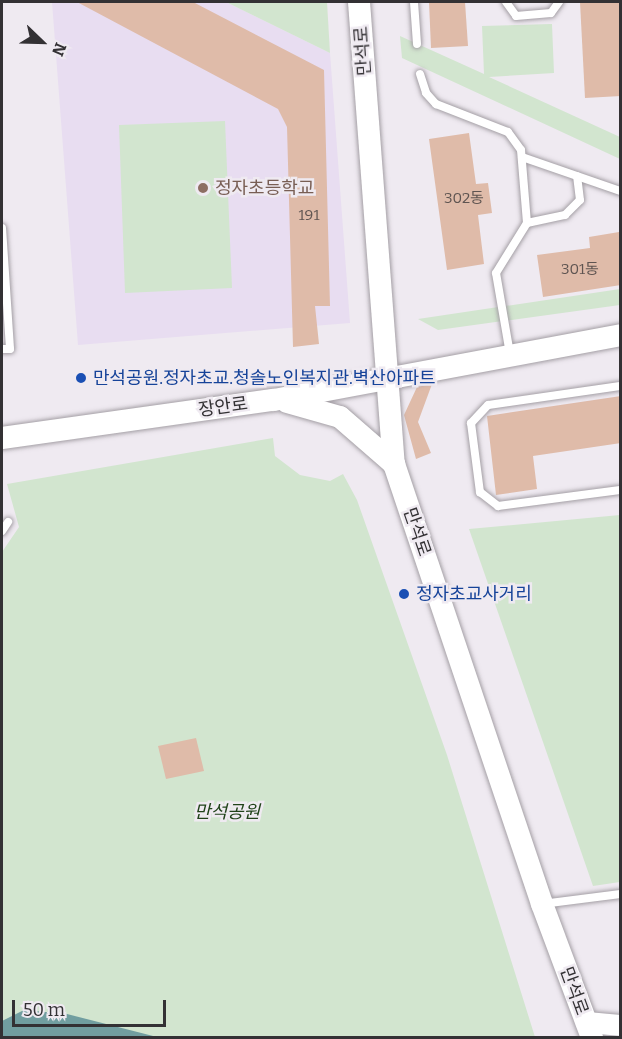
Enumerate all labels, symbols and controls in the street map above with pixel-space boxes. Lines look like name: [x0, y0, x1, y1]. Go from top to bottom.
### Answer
north arrow: [12, 12, 72, 72]
street label: 만석로: [350, 25, 376, 77]
text: N: [48, 40, 70, 59]
place label: 정자초등학교: [215, 177, 314, 199]
marker: 정자초등학교: [196, 181, 210, 195]
house number: 302동: [444, 190, 484, 208]
house number: 191: [299, 207, 319, 225]
house number: 301동: [561, 261, 599, 279]
place label: 만석공원.정자초교.청솔노인복지관.벽산아파트: [93, 367, 436, 389]
marker: 만석공원.정자초교.청솔노인복지관.벽산아파트: [74, 371, 88, 385]
street label: 장안로: [197, 393, 249, 421]
street label: 만석로: [399, 505, 435, 559]
place label: 정자초교사거리: [416, 583, 532, 605]
marker: 정자초교사거리: [397, 587, 411, 601]
park label: 만석공원: [194, 801, 260, 823]
street label: 만석로: [555, 964, 593, 1018]
scale bar: [15, 988, 170, 1026]
text: 50 m: [23, 999, 65, 1021]

